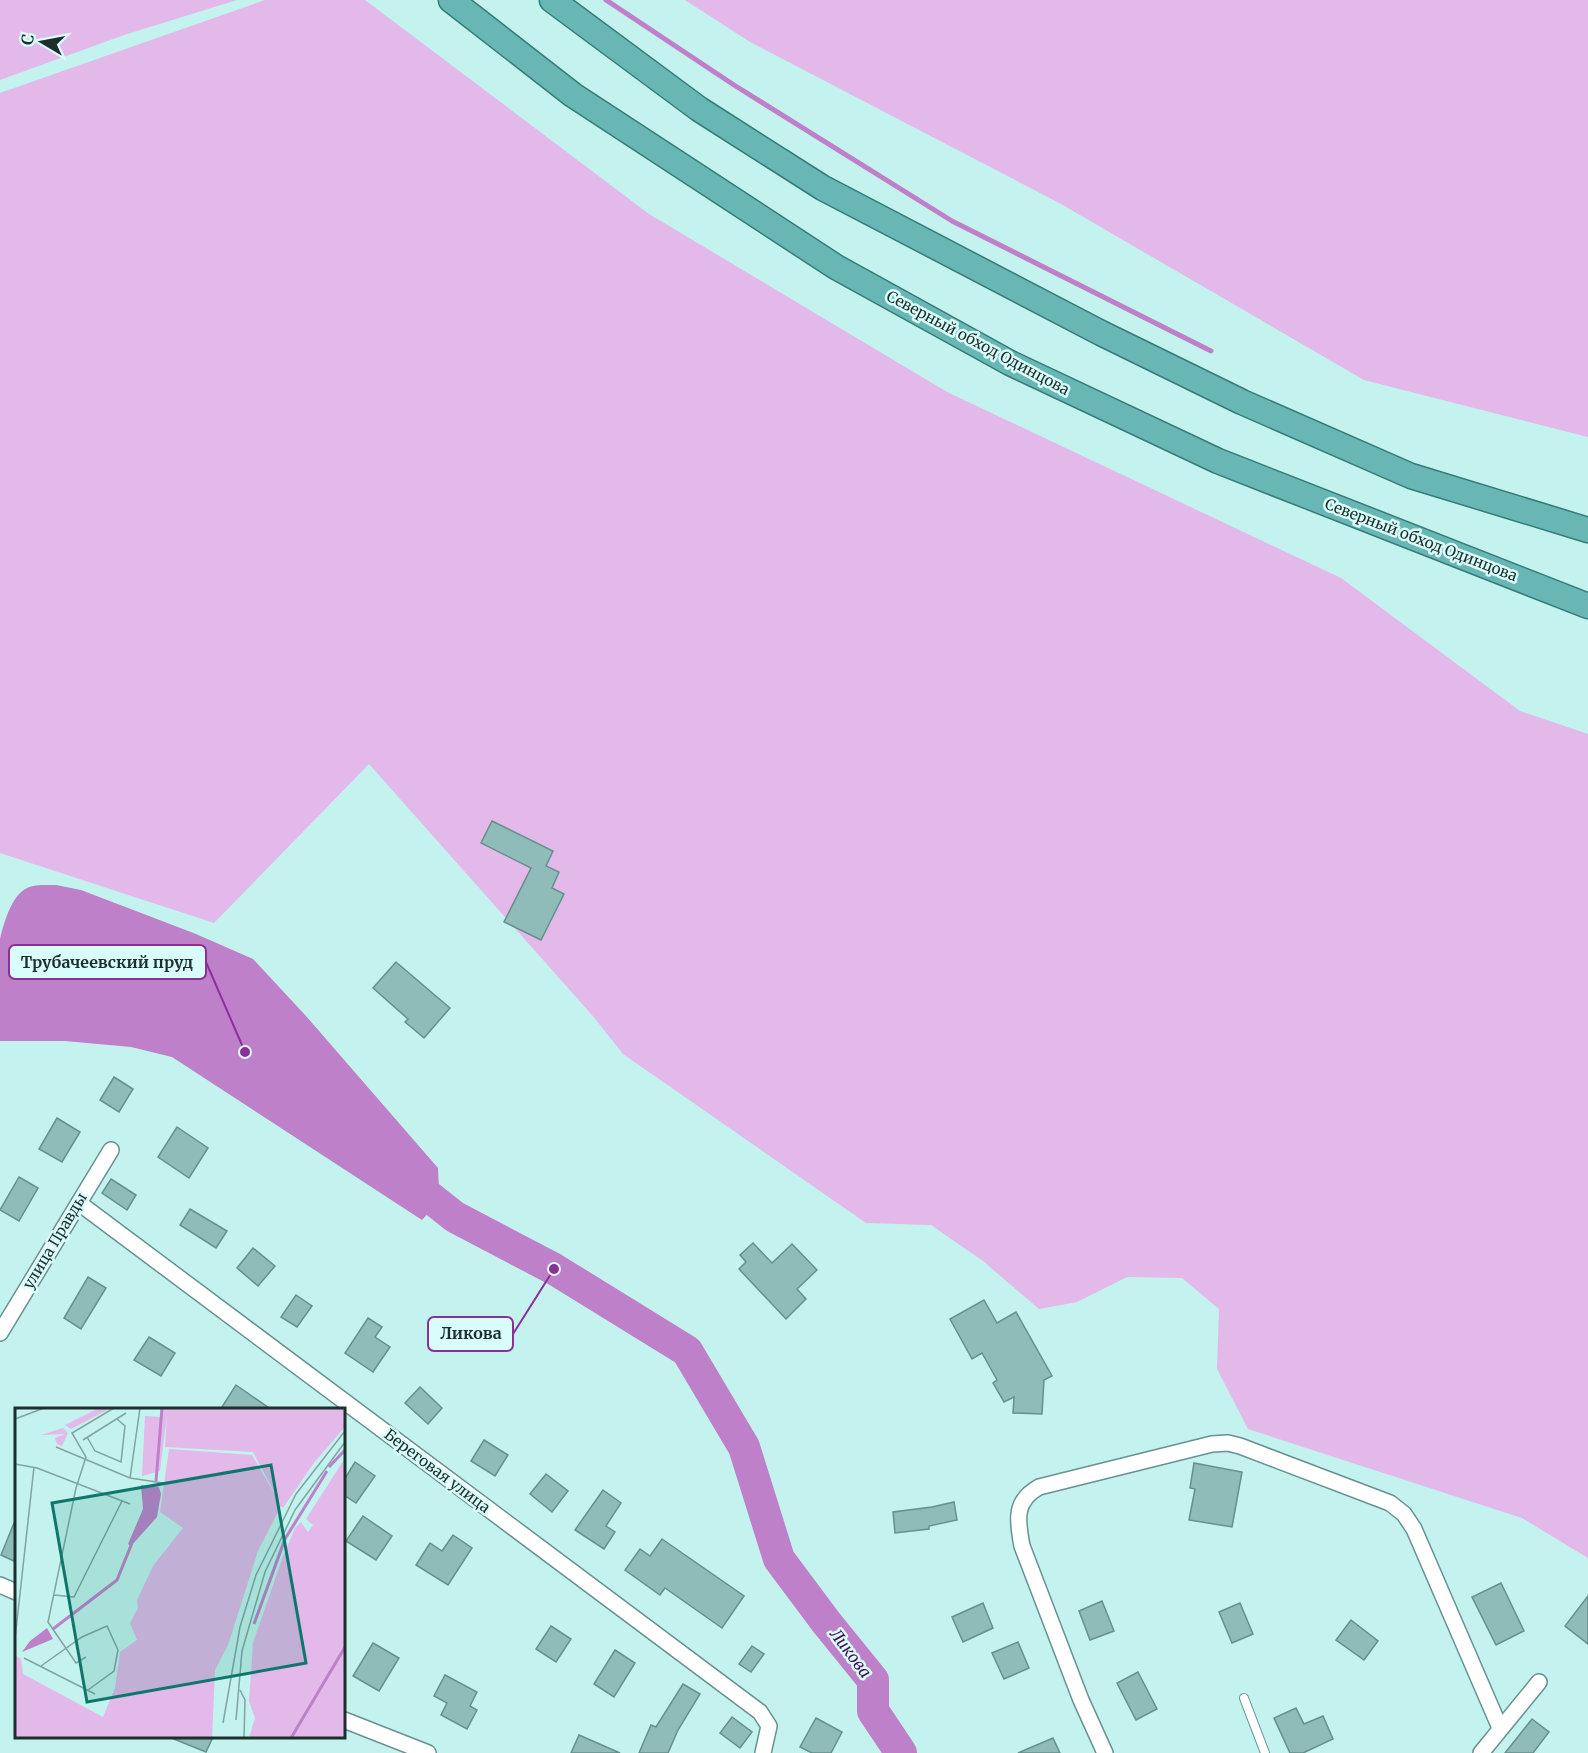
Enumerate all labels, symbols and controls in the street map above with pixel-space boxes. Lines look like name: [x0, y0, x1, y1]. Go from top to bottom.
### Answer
north arrow: [12, 12, 72, 72]
text: С: [16, 32, 38, 46]
street label: Северный обход Одинцова: [883, 286, 1073, 399]
street label: Северный обход Одинцова: [1322, 494, 1520, 585]
callout: Трубачеевский пруд: [9, 945, 206, 979]
text: Трубачеевский пруд: [21, 952, 193, 972]
street label: улица Правды: [18, 1189, 91, 1292]
callout: Ликова: [428, 1317, 513, 1351]
text: Ликова: [440, 1323, 502, 1343]
inset map: [15, 1408, 345, 1738]
street label: Береговая улица: [381, 1425, 494, 1517]
water label: Ликова: [826, 1624, 876, 1681]

